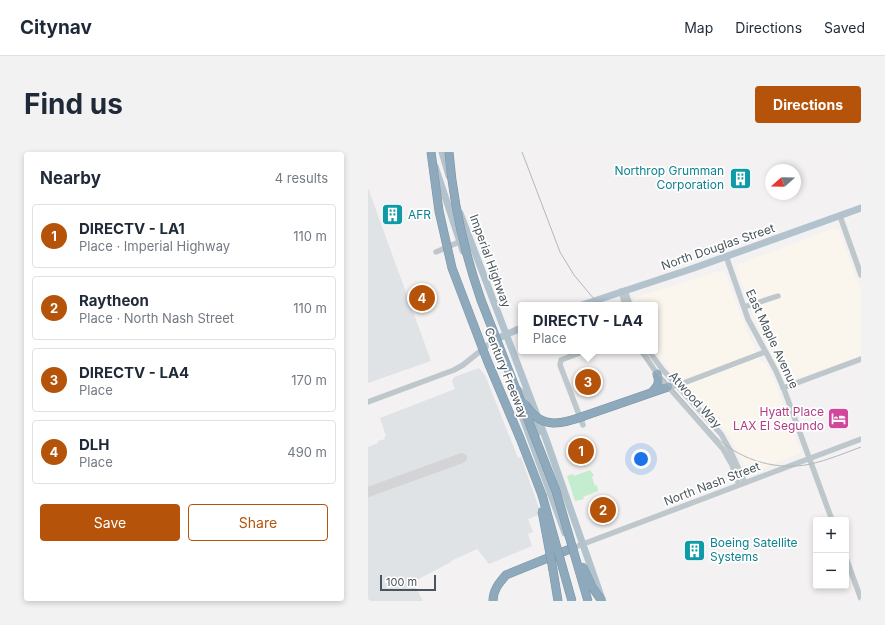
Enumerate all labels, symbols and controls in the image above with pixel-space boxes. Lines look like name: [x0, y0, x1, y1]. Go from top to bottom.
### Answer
text: Citynav: [20, 16, 92, 39]
text: Map: [684, 19, 713, 36]
text: Directions: [735, 19, 802, 36]
text: Saved: [824, 19, 865, 36]
button: Directions: [755, 86, 861, 123]
text: Find us: [24, 87, 123, 121]
place label: Northrop Grumman Corporation: [614, 163, 724, 192]
north arrow: [765, 164, 801, 200]
building icon: Northrop Grumman Corporation: [727, 165, 753, 191]
text: Nearby: [40, 168, 101, 188]
text: 4 results: [275, 170, 328, 186]
building icon: AFR: [380, 202, 406, 228]
place label: AFR: [408, 207, 431, 222]
street label: Imperial Highway: [467, 212, 514, 310]
text: DIRECTV - LA1: [79, 219, 185, 238]
street label: North Douglas Street: [659, 220, 777, 273]
text: 1: [51, 228, 57, 244]
text: 110 m: [293, 228, 327, 244]
text: Place · Imperial Highway: [79, 238, 230, 254]
pin: 4: [409, 283, 435, 313]
street label: East Maple Avenue: [743, 287, 802, 391]
text: Raytheon: [79, 291, 149, 310]
text: 2: [50, 300, 58, 316]
text: 110 m: [293, 300, 327, 316]
popup: [518, 302, 658, 354]
text: Place · North Nash Street: [79, 310, 234, 326]
text: DIRECTV - LA4: [533, 311, 643, 330]
street label: Century Freeway: [481, 325, 532, 421]
text: Place: [533, 330, 567, 346]
text: DIRECTV - LA4: [79, 363, 189, 382]
pin: 3: [575, 367, 601, 397]
street label: Atwood Way: [666, 368, 725, 431]
text: 3: [50, 372, 58, 388]
text: 170 m: [291, 372, 327, 388]
text: Place: [79, 382, 113, 398]
place label: Hyatt Place LAX El Segundo: [733, 404, 824, 433]
hotel icon: Hyatt Place LAX El Segundo: [826, 406, 852, 432]
text: DLH: [79, 435, 110, 454]
pin: 1: [568, 436, 594, 466]
text: 4: [50, 444, 58, 460]
text: 490 m: [287, 444, 327, 460]
your location: [631, 449, 651, 469]
text: Place: [79, 454, 113, 470]
street label: North Nash Street: [662, 458, 762, 509]
pin: 2: [590, 495, 616, 525]
button: Save: [40, 504, 180, 541]
button: Share: [188, 504, 328, 541]
map controls: [813, 517, 849, 589]
button: +: [813, 517, 849, 553]
place label: Boeing Satellite Systems: [710, 535, 798, 564]
building icon: Boeing Satellite Systems: [682, 537, 708, 563]
button: −: [813, 553, 849, 589]
scale bar: [380, 573, 436, 592]
text: 100 m: [386, 575, 417, 589]

